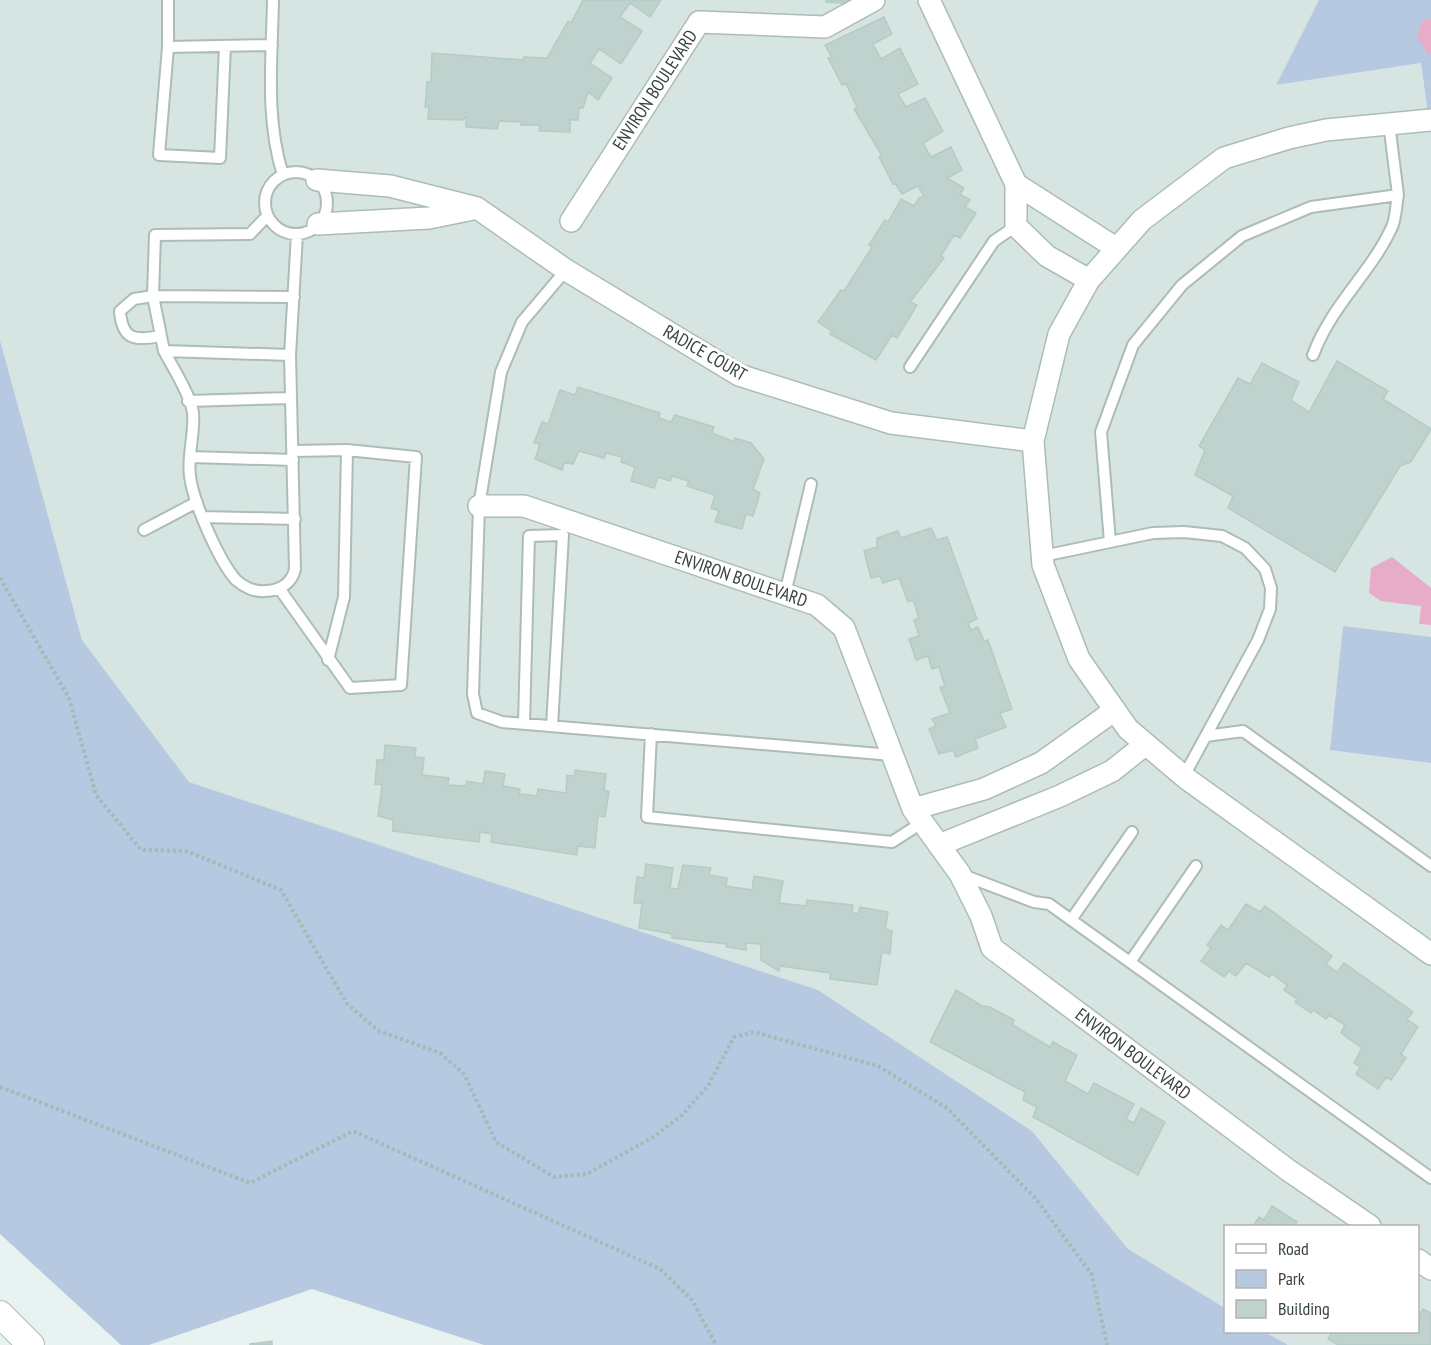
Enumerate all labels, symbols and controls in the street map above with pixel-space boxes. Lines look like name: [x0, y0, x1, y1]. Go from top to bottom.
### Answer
street label: ENVIRON BOULEVARD: [607, 25, 702, 154]
street label: RADICE COURT: [659, 319, 751, 386]
street label: ENVIRON BOULEVARD: [672, 545, 810, 612]
street label: ENVIRON BOULEVARD: [1071, 1003, 1196, 1104]
legend: [1224, 1225, 1419, 1333]
text: Road: [1278, 1237, 1309, 1260]
text: Park: [1278, 1267, 1305, 1290]
text: Building: [1278, 1297, 1330, 1320]

